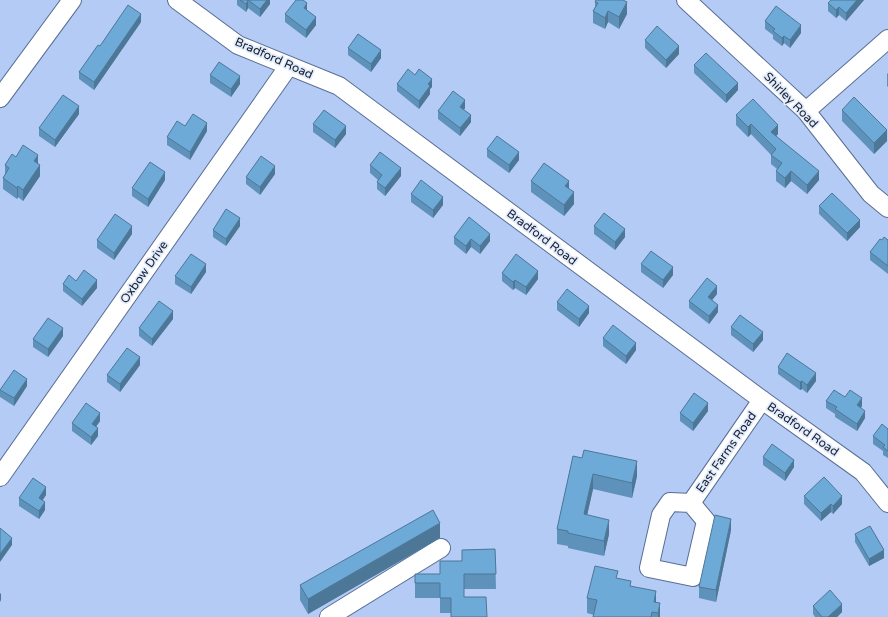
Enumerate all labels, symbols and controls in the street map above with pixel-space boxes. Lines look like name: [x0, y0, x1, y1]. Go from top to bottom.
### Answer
street label: Bradford Road: [233, 35, 315, 81]
street label: Shirley Road: [761, 69, 821, 131]
street label: Bradford Road: [504, 206, 580, 268]
street label: Oxbow Drive: [117, 238, 171, 306]
street label: Bradford Road: [765, 399, 841, 459]
street label: East Farms Road: [693, 409, 759, 495]

